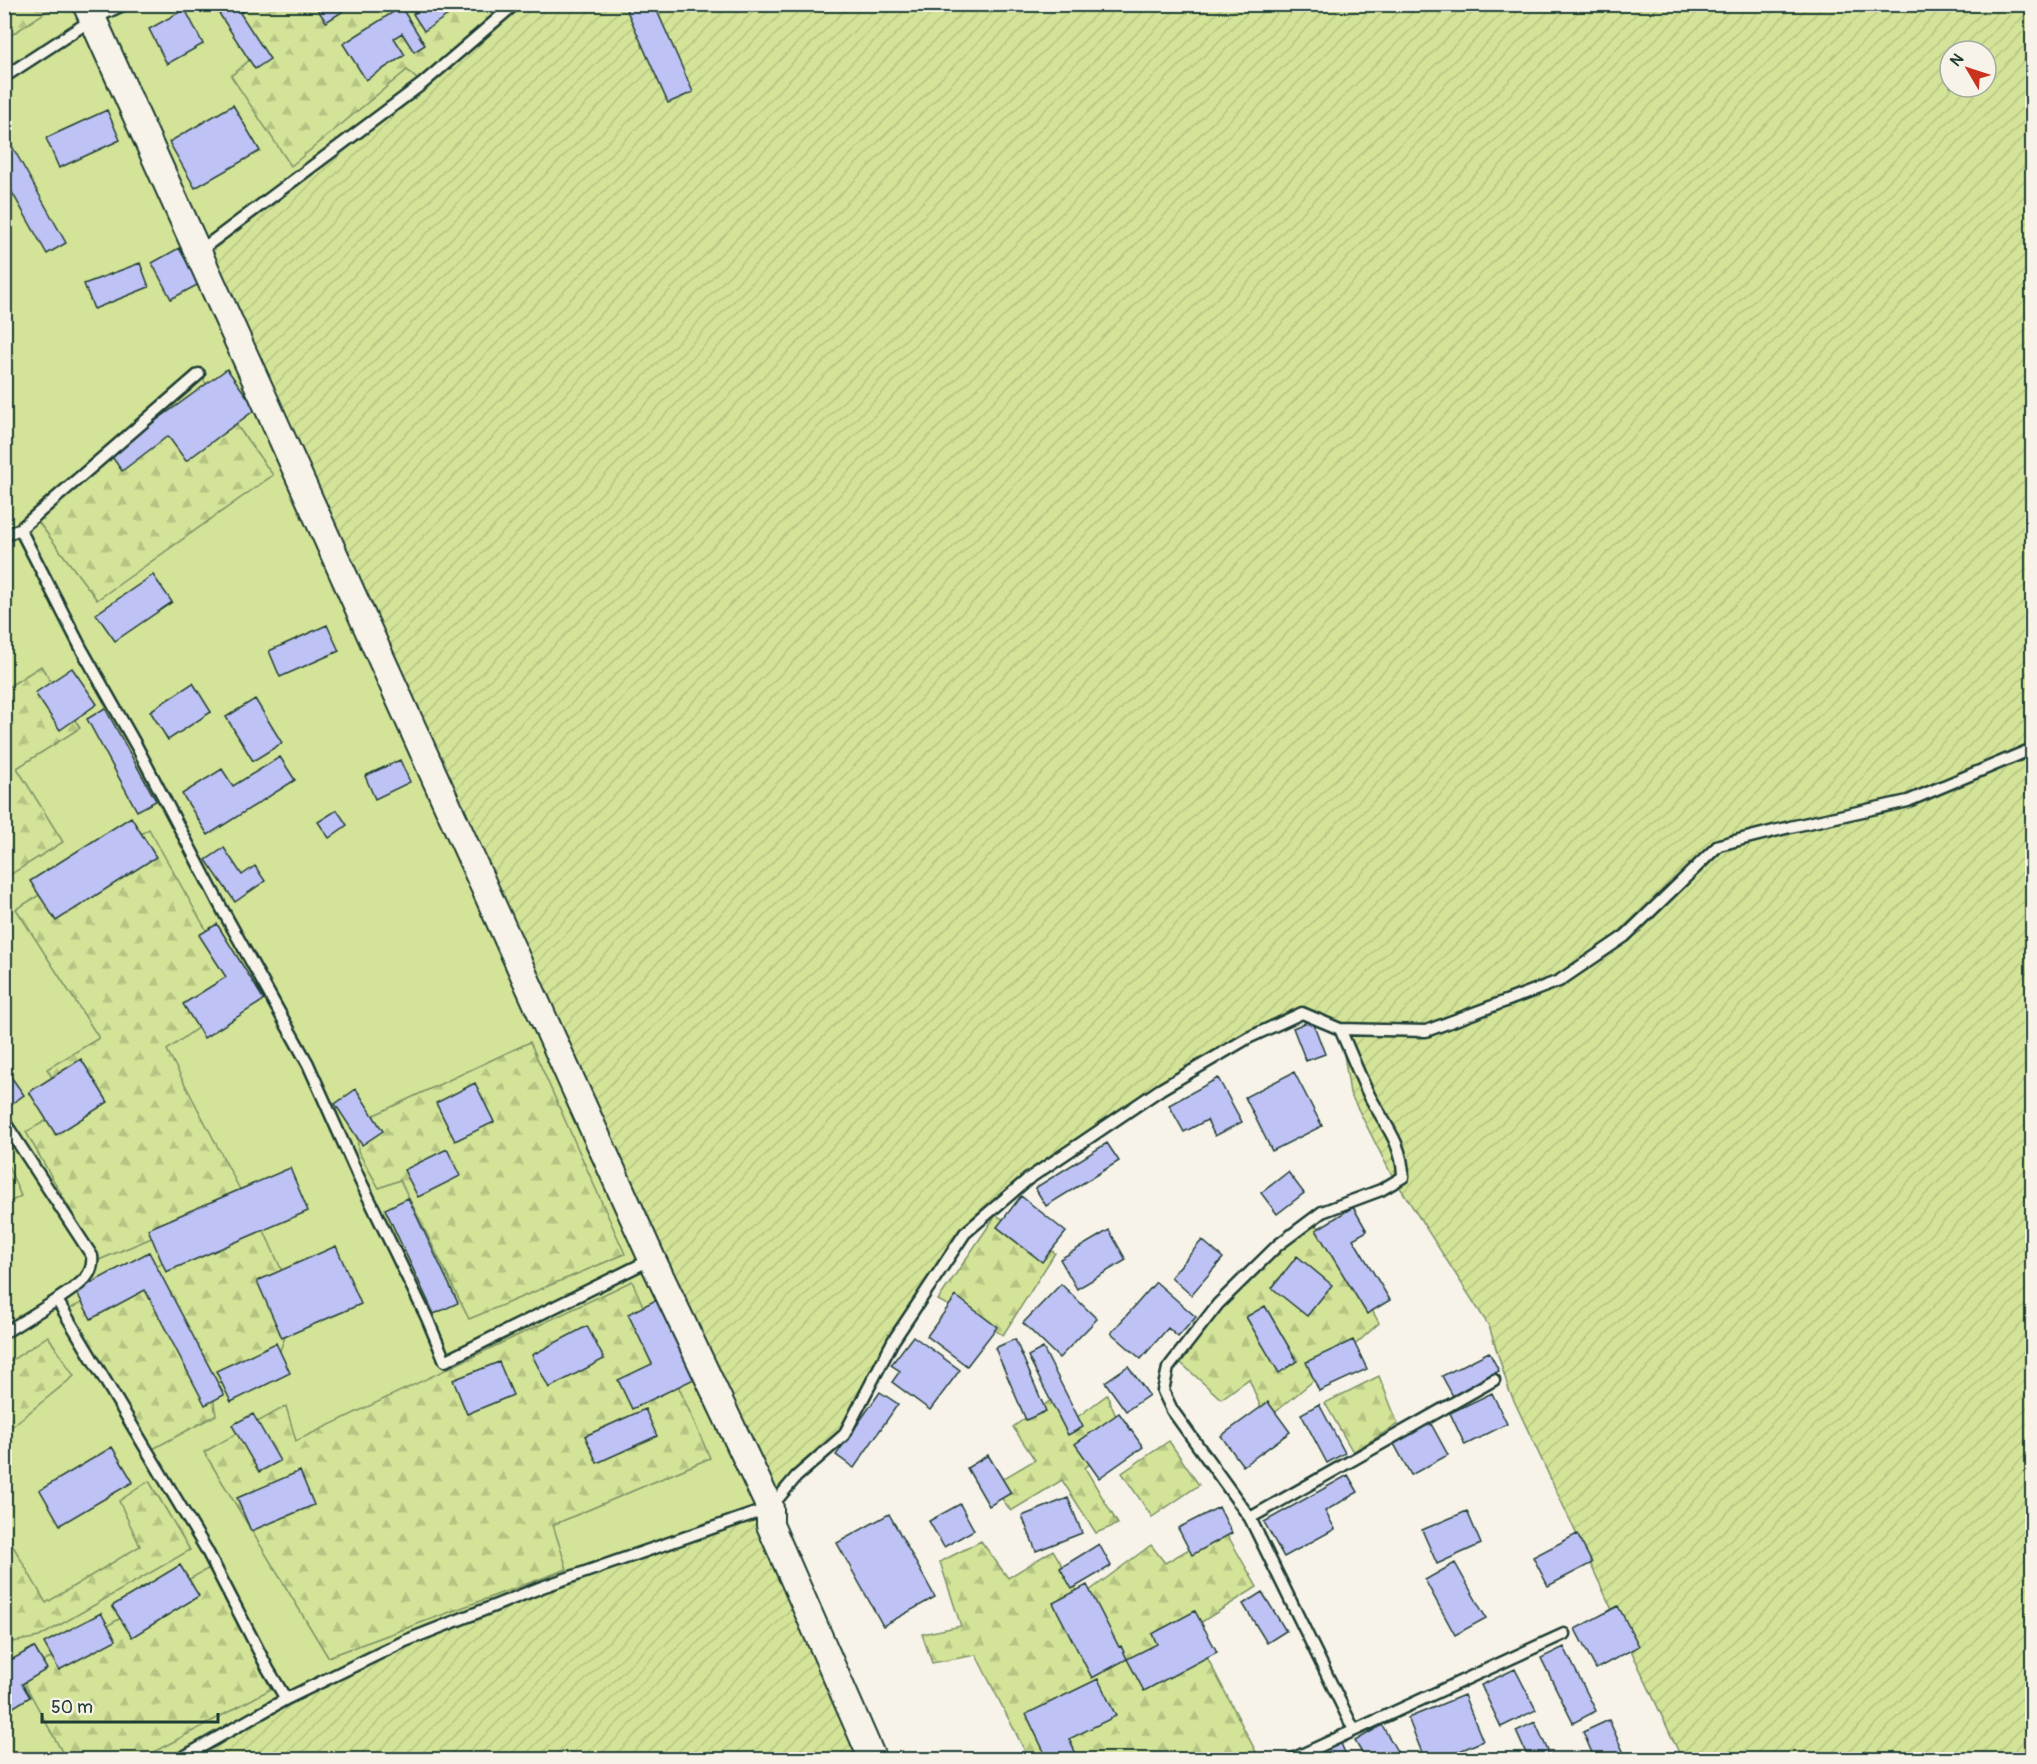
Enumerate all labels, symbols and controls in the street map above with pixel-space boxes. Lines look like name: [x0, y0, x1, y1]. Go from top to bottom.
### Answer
north arrow: [1938, 39, 1998, 99]
text: N: [1946, 50, 1968, 71]
scale bar: [42, 1686, 218, 1724]
text: 50 m: [51, 1696, 93, 1719]

